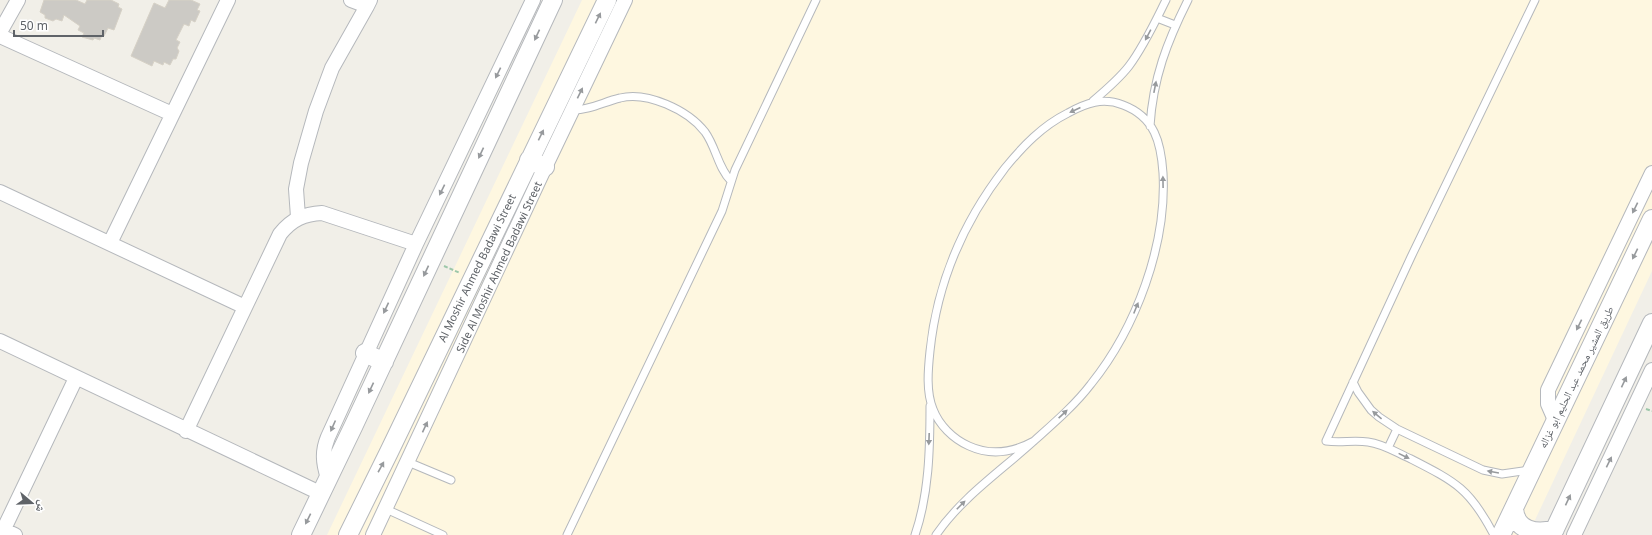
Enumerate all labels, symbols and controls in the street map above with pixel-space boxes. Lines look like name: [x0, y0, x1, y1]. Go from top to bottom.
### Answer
scale bar: [14, 12, 103, 38]
one-way arrow: [595, 13, 601, 24]
text: 50 m: [20, 17, 48, 34]
one-way arrow: [1145, 29, 1151, 40]
one-way arrow: [534, 30, 540, 41]
one-way arrow: [495, 67, 501, 79]
one-way arrow: [1152, 81, 1158, 93]
one-way arrow: [577, 88, 583, 99]
one-way arrow: [1069, 107, 1080, 113]
one-way arrow: [538, 130, 544, 141]
one-way arrow: [478, 147, 484, 159]
one-way arrow: [1160, 175, 1166, 188]
street label: Side Al Moshir Ahmed Badawi Street: [453, 179, 545, 355]
one-way arrow: [439, 185, 445, 196]
street label: Al Moshir Ahmed Badawi Street: [435, 192, 519, 344]
one-way arrow: [1632, 202, 1638, 214]
one-way arrow: [1632, 249, 1638, 260]
one-way arrow: [423, 265, 429, 276]
one-way arrow: [383, 302, 389, 314]
one-way arrow: [1133, 302, 1139, 314]
street label: طريق المشير محمد عبد الحليم ابو غزاله: [1535, 303, 1617, 451]
one-way arrow: [1576, 320, 1582, 331]
one-way arrow: [1621, 377, 1627, 388]
one-way arrow: [368, 383, 374, 394]
one-way arrow: [1058, 410, 1068, 419]
one-way arrow: [1372, 411, 1383, 420]
one-way arrow: [329, 420, 336, 432]
one-way arrow: [422, 421, 428, 432]
one-way arrow: [926, 433, 932, 446]
one-way arrow: [1398, 453, 1410, 459]
one-way arrow: [1606, 456, 1612, 468]
one-way arrow: [378, 461, 385, 473]
one-way arrow: [1487, 469, 1499, 475]
north arrow: [12, 483, 52, 523]
one-way arrow: [1565, 494, 1572, 506]
text: ش: [32, 498, 51, 515]
one-way arrow: [956, 500, 966, 510]
one-way arrow: [305, 513, 311, 525]

